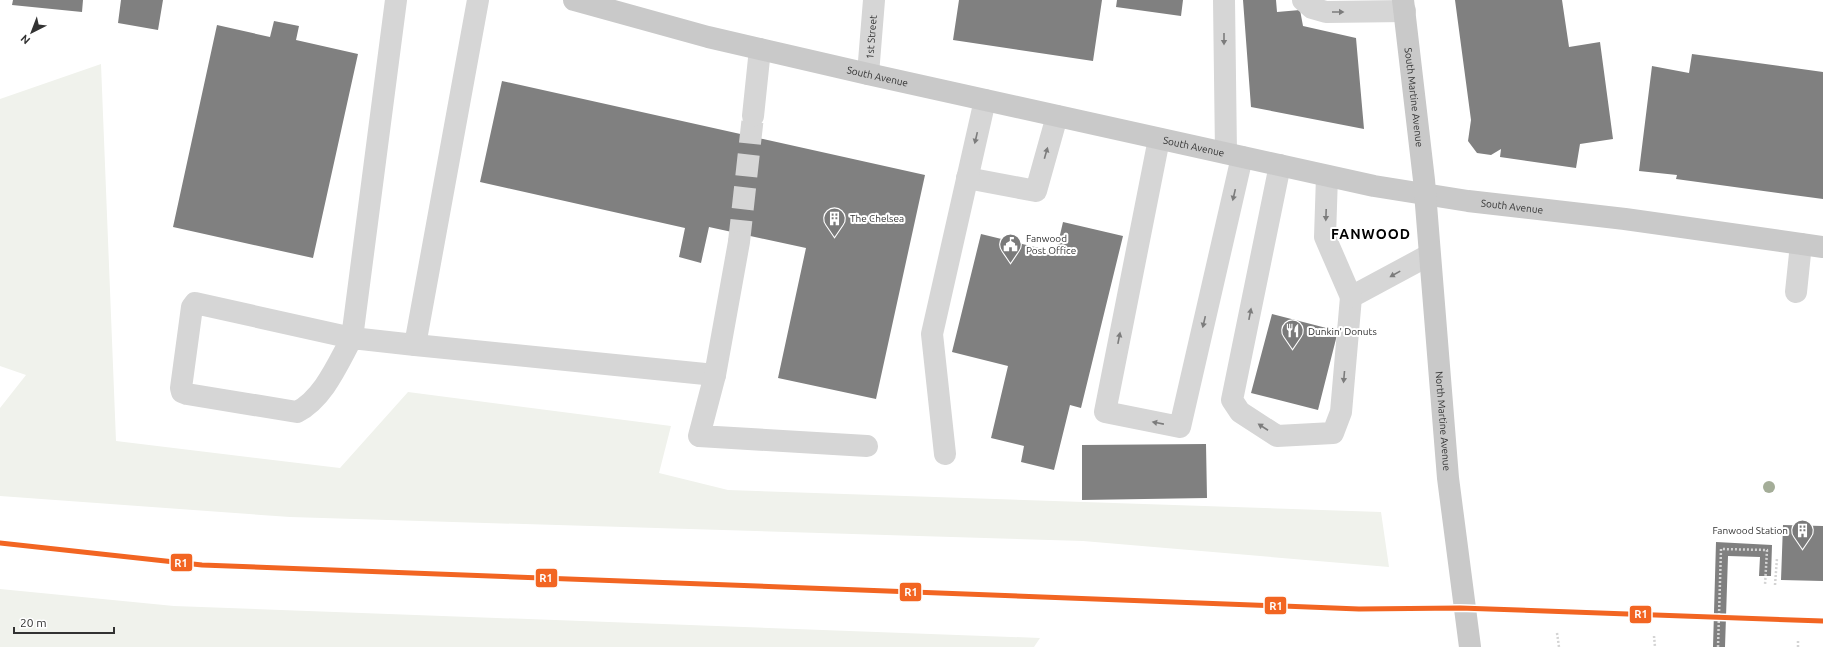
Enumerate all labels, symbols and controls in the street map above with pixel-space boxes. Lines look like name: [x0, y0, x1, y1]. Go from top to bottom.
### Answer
one-way arrow: [1332, 9, 1345, 15]
north arrow: [12, 12, 52, 52]
street label: 1st Street: [864, 15, 879, 60]
text: N: [18, 32, 32, 47]
one-way arrow: [1221, 33, 1227, 46]
street label: South Martine Avenue: [1403, 47, 1425, 148]
street label: South Avenue: [846, 64, 909, 89]
one-way arrow: [973, 132, 979, 145]
street label: South Avenue: [1162, 134, 1225, 159]
one-way arrow: [1044, 147, 1050, 160]
one-way arrow: [1230, 189, 1236, 201]
street label: South Avenue: [1480, 198, 1544, 216]
building icon: The Chelsea: [822, 205, 848, 238]
one-way arrow: [1323, 209, 1329, 222]
place label: The Chelsea: [850, 213, 904, 224]
district label: FANWOOD: [1331, 226, 1411, 242]
public building icon: Fanwood Post Office: [997, 231, 1023, 264]
place label: Fanwood Post Office: [1026, 233, 1076, 256]
one-way arrow: [1389, 270, 1401, 277]
one-way arrow: [1247, 308, 1253, 320]
one-way arrow: [1201, 316, 1207, 328]
restaurant icon: Dunkin' Donuts: [1279, 318, 1305, 351]
place label: Dunkin' Donuts: [1308, 326, 1377, 337]
one-way arrow: [1117, 332, 1123, 344]
one-way arrow: [1341, 371, 1348, 383]
street label: North Martine Avenue: [1433, 371, 1452, 471]
one-way arrow: [1152, 420, 1165, 426]
one-way arrow: [1258, 423, 1268, 431]
building icon: Fanwood Station: [1790, 517, 1816, 550]
place label: Fanwood Station: [1712, 525, 1788, 536]
line badge: R1: [170, 553, 193, 572]
text: R1: [174, 557, 188, 569]
line badge: R1: [535, 568, 558, 588]
text: R1: [539, 572, 553, 584]
line badge: R1: [899, 582, 922, 602]
text: R1: [904, 586, 918, 598]
line badge: R1: [1264, 596, 1287, 615]
text: R1: [1269, 600, 1283, 612]
line badge: R1: [1629, 605, 1652, 624]
text: R1: [1634, 608, 1648, 620]
scale bar: [14, 609, 114, 635]
text: 20 m: [20, 616, 47, 629]

